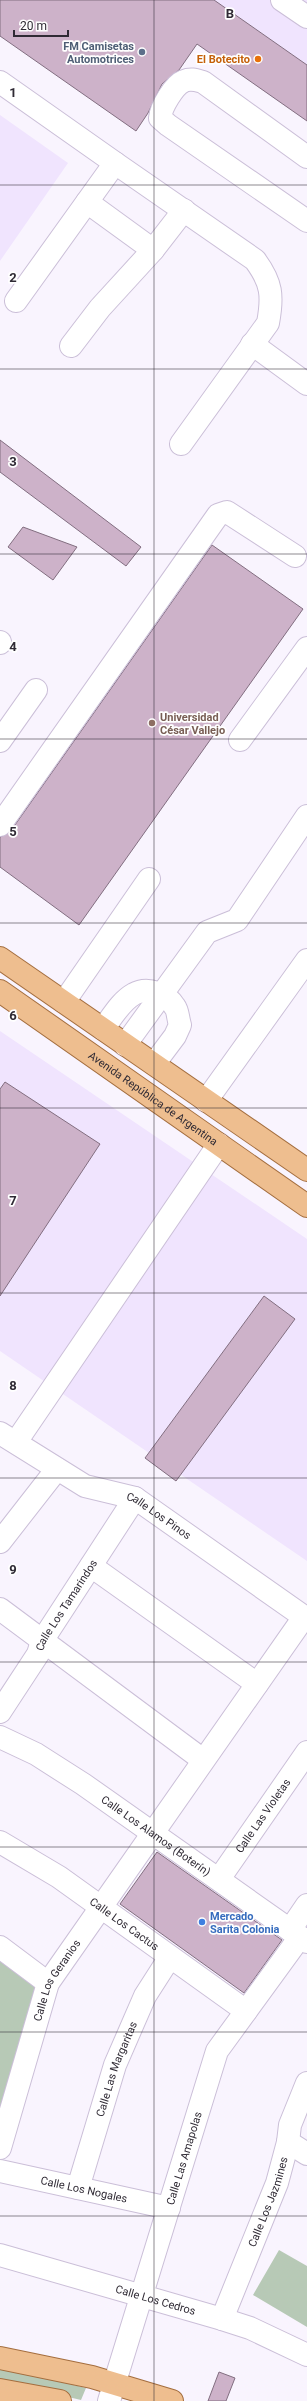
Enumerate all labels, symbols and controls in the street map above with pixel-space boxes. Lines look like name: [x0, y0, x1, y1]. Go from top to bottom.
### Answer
text: B: [226, 6, 234, 21]
scale bar: [14, 12, 68, 38]
text: 20 m: [20, 19, 47, 33]
place label: FM Camisetas Automotrices: [63, 40, 134, 66]
marker: FM Camisetas Automotrices: [137, 47, 147, 57]
place label: El Botecito: [197, 53, 250, 66]
marker: El Botecito: [253, 54, 263, 64]
text: 1: [9, 85, 17, 100]
text: 2: [9, 270, 17, 285]
text: 3: [9, 454, 17, 469]
text: 4: [9, 639, 17, 654]
place label: Universidad César Vallejo: [160, 711, 225, 737]
marker: Universidad César Vallejo: [147, 718, 157, 728]
text: 5: [9, 824, 17, 839]
text: 6: [9, 1008, 17, 1023]
street label: Avenida República de Argentina: [86, 1049, 220, 1148]
text: 7: [9, 1193, 17, 1208]
text: 8: [9, 1378, 17, 1393]
street label: Calle Los Pinos: [125, 1490, 194, 1543]
street label: Calle Los Tamarindos: [33, 1557, 100, 1652]
text: 9: [9, 1562, 17, 1577]
street label: Calle Las Violetas: [233, 1776, 294, 1856]
street label: Calle Los Alamos (Boterín): [99, 1793, 213, 1879]
street label: Calle Los Cactus: [87, 1895, 161, 1954]
place label: Mercado Sarita Colonia: [210, 1910, 280, 1936]
marker: Mercado Sarita Colonia: [197, 1917, 207, 1927]
street label: Calle Los Geranios: [31, 1937, 84, 2023]
street label: Calle Las Margaritas: [94, 2019, 140, 2118]
street label: Calle Las Amapolas: [164, 2110, 205, 2207]
street label: Calle Los Jazmines: [246, 2155, 291, 2249]
street label: Calle Los Nogales: [39, 2174, 129, 2206]
street label: Calle Los Cedros: [114, 2283, 197, 2318]

